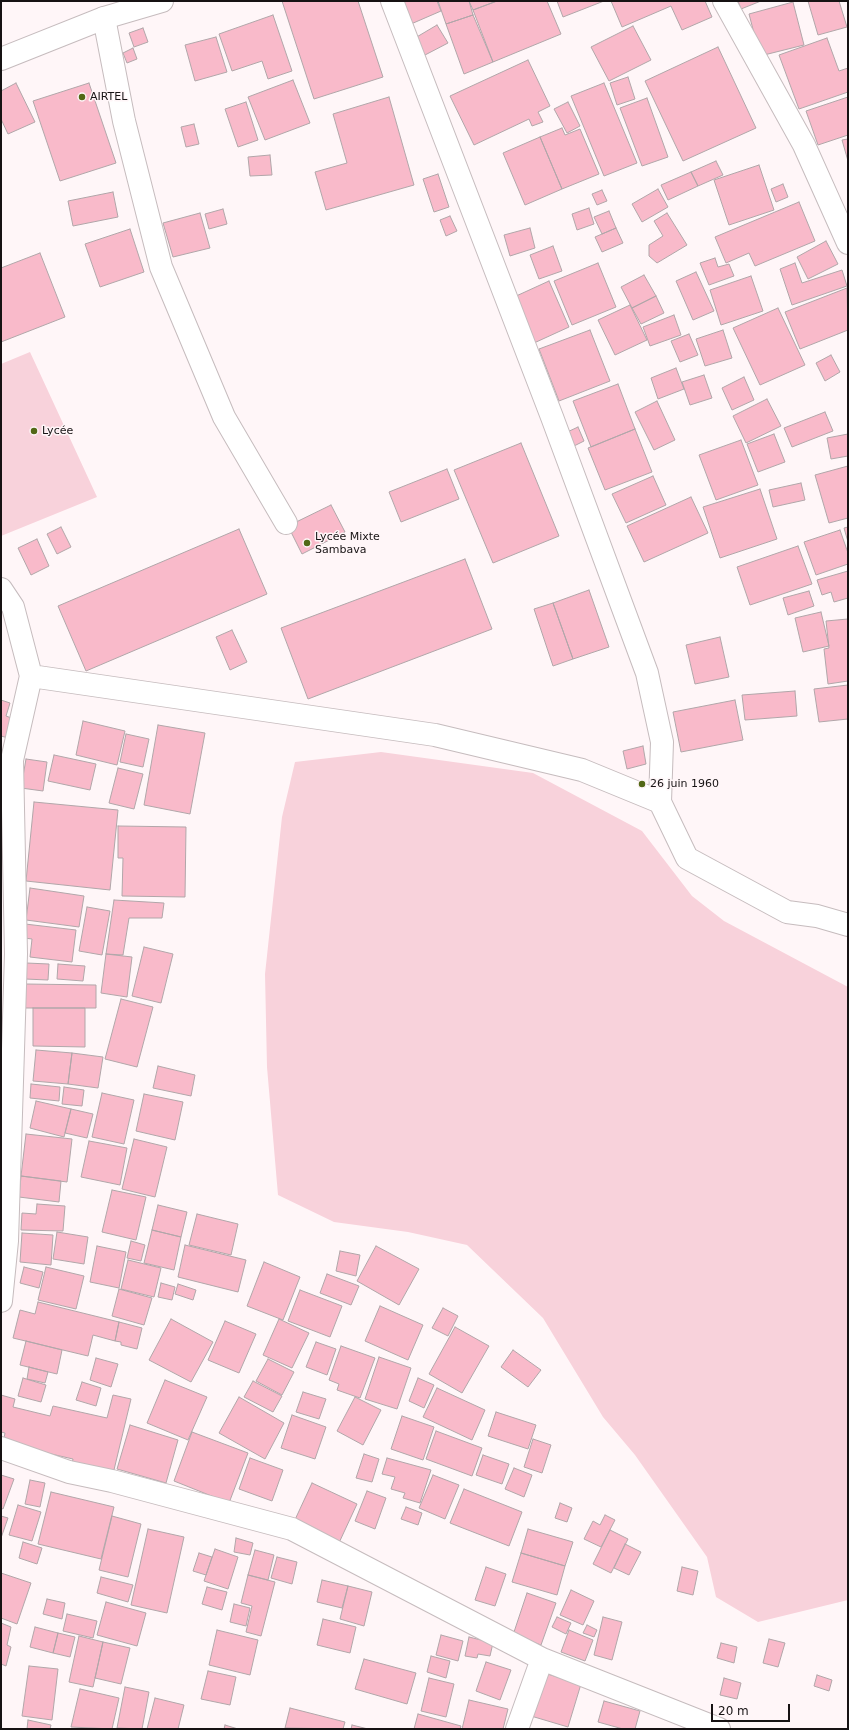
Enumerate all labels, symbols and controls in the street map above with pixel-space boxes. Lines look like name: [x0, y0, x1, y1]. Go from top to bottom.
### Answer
place label: AIRTEL: [90, 90, 127, 104]
marker: AIRTEL: [77, 92, 87, 102]
place label: Lycée: [42, 424, 73, 438]
marker: Lycée: [29, 426, 39, 436]
place label: Lycée Mixte Sambava: [315, 530, 380, 556]
marker: Lycée Mixte Sambava: [302, 538, 312, 548]
place label: 26 juin 1960: [650, 777, 719, 791]
marker: 26 juin 1960: [637, 779, 647, 789]
scale bar: [713, 1696, 792, 1722]
text: 20 m: [718, 1704, 749, 1718]

